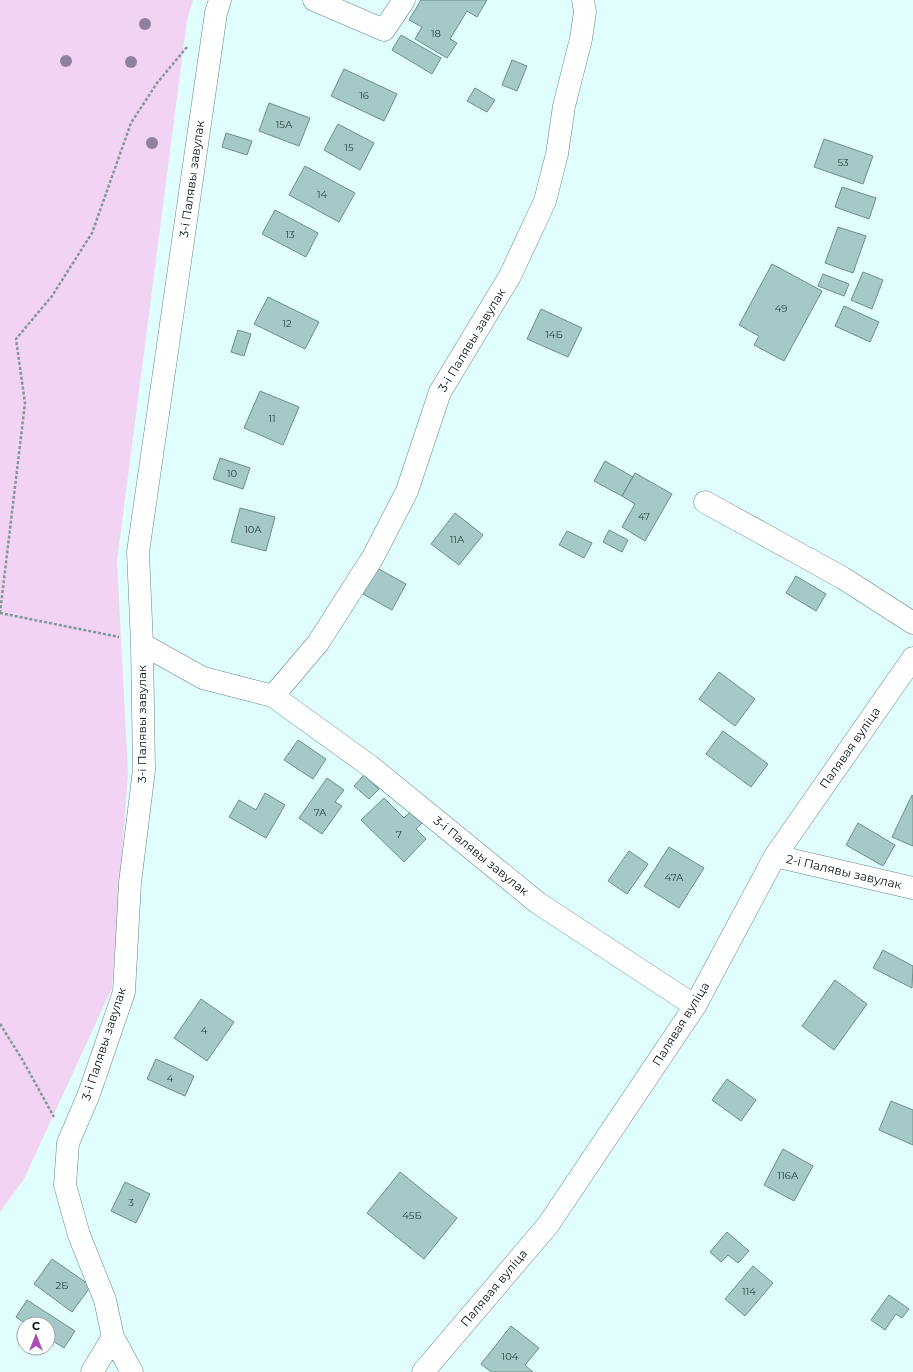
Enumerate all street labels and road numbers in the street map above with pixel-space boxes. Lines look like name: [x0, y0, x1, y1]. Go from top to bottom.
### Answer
street label: 3-і Палявы завулак: [176, 119, 207, 238]
street label: 3-і Палявы завулак: [435, 285, 508, 394]
street label: 3-і Палявы завулак: [134, 665, 149, 783]
street label: Палявая вуліца: [816, 704, 883, 791]
street label: 3-і Палявы завулак: [431, 813, 532, 899]
street label: 2-і Палявы завулак: [785, 851, 903, 892]
street label: Палявая вуліца: [649, 979, 712, 1069]
street label: 3-і Палявы завулак: [78, 985, 129, 1102]
street label: Палявая вуліца: [457, 1246, 530, 1329]

